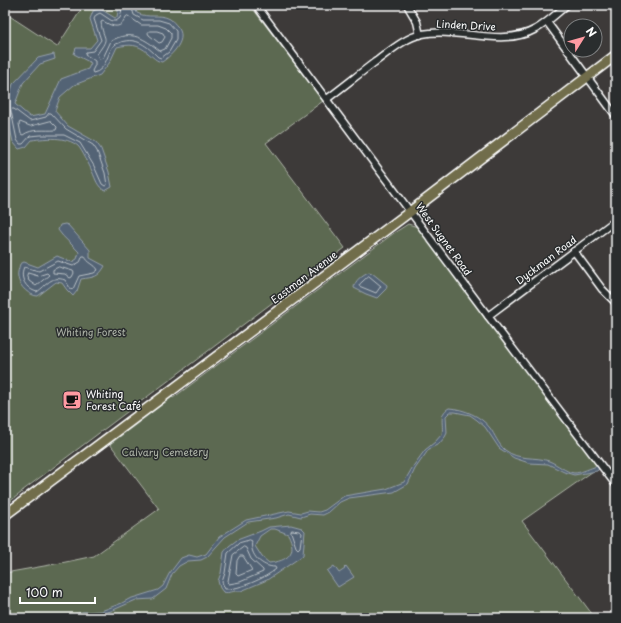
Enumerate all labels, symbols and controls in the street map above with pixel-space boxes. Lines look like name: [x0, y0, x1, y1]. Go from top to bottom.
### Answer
street label: Linden Drive: [436, 15, 496, 34]
north arrow: [563, 18, 603, 58]
text: N: [582, 23, 601, 41]
street label: West Sugnet Road: [413, 199, 476, 278]
street label: Dyckman Road: [512, 232, 580, 288]
street label: Eastman Avenue: [267, 246, 340, 307]
park label: Whiting Forest: [56, 324, 126, 339]
place label: Whiting Forest Café: [86, 386, 141, 413]
cafe icon: Whiting Forest Café: [61, 389, 83, 411]
park label: Calvary Cemetery: [122, 444, 209, 460]
scale bar: [20, 579, 95, 605]
text: 100 m: [26, 583, 63, 601]

